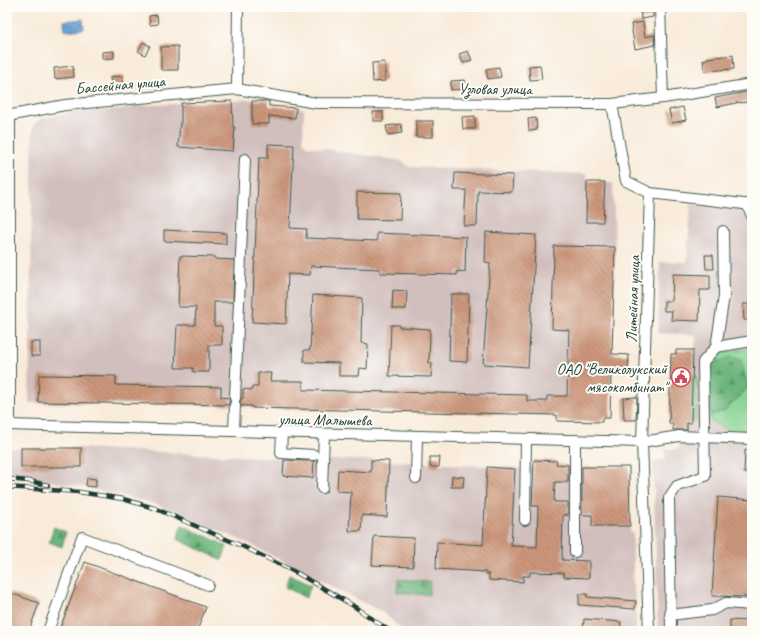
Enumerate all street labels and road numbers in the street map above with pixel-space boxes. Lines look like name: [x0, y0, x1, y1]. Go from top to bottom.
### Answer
street label: Бассейная улица: [75, 71, 167, 99]
street label: Узловая улица: [458, 79, 533, 99]
street label: Литейная улица: [621, 254, 645, 343]
street label: улица Малышева: [277, 409, 373, 431]

